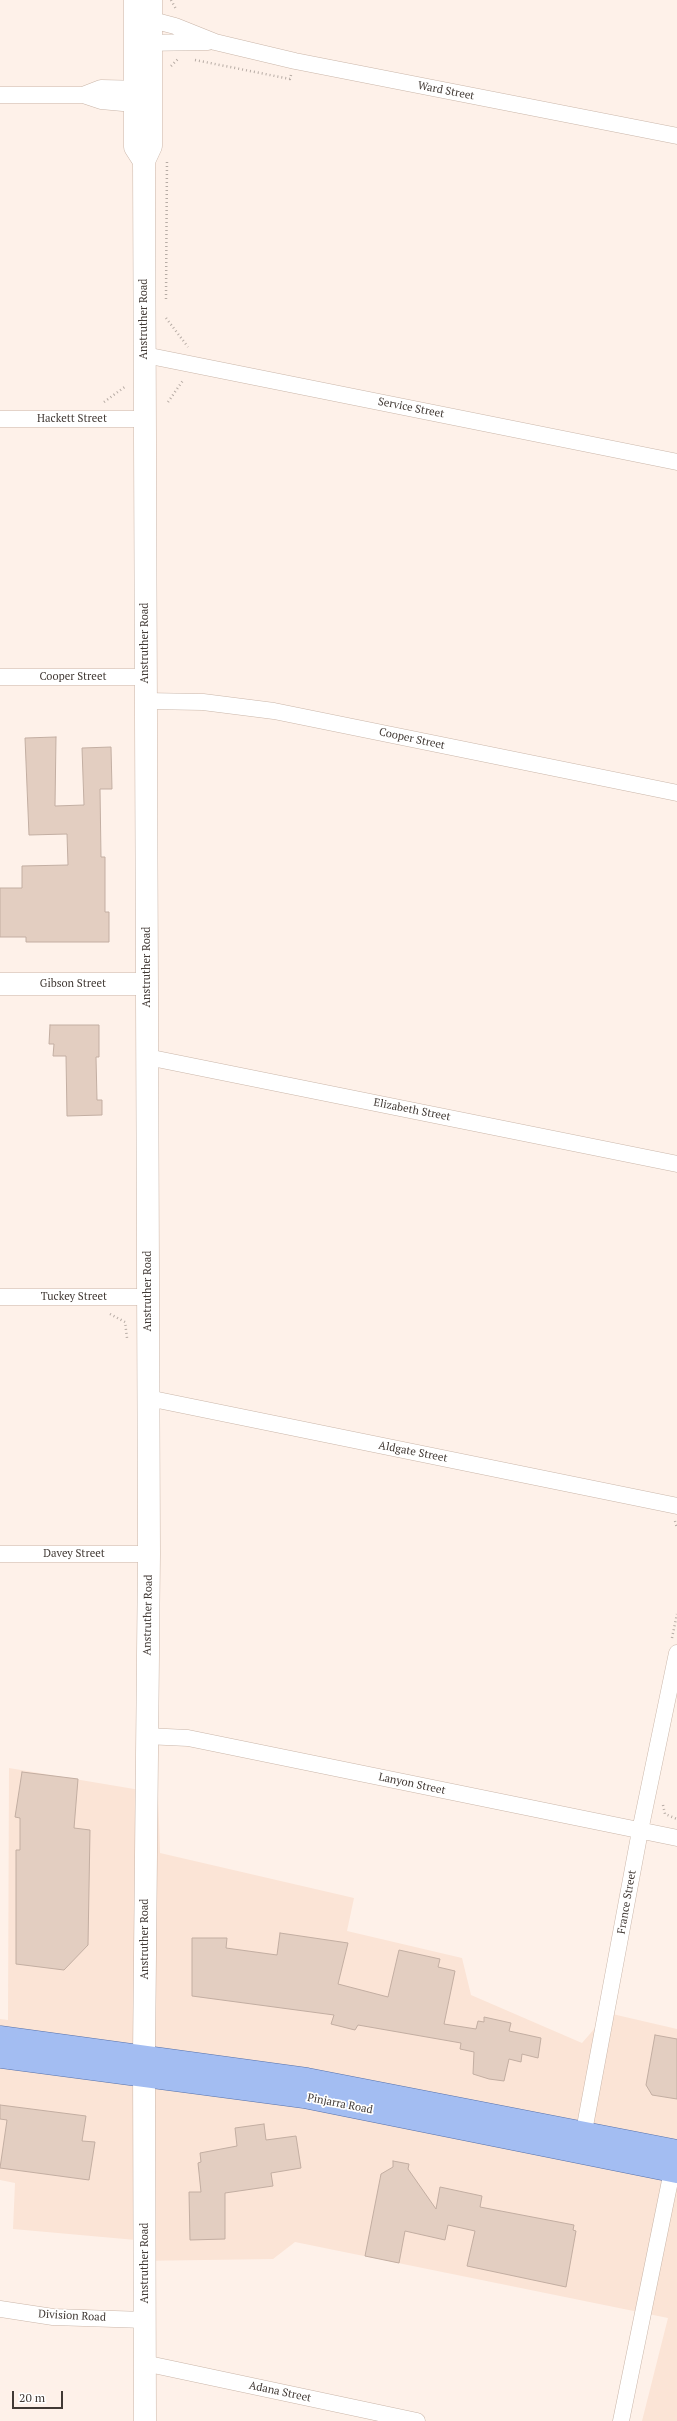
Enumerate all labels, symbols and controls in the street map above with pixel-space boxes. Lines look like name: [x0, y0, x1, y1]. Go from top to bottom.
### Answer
street label: Ward Street: [417, 79, 475, 103]
street label: Anstruther Road: [137, 279, 151, 359]
street label: Service Street: [377, 395, 445, 421]
street label: Hackett Street: [37, 412, 107, 426]
street label: Anstruther Road: [138, 603, 152, 683]
street label: Cooper Street: [40, 670, 106, 684]
street label: Cooper Street: [378, 726, 446, 752]
street label: Anstruther Road: [140, 927, 154, 1007]
street label: Gibson Street: [40, 977, 106, 991]
street label: Elizabeth Street: [372, 1096, 452, 1124]
street label: Anstruther Road: [141, 1251, 155, 1331]
street label: Tuckey Street: [41, 1290, 107, 1304]
street label: Aldgate Street: [377, 1439, 449, 1465]
street label: Davey Street: [43, 1547, 105, 1561]
street label: Anstruther Road: [141, 1574, 155, 1656]
street label: Lanyon Street: [377, 1770, 447, 1798]
street label: France Street: [615, 1869, 639, 1935]
street label: Anstruther Road: [138, 1899, 152, 1979]
street label: Pinjarra Road: [306, 2091, 374, 2117]
street label: Anstruther Road: [138, 2223, 152, 2303]
street label: Division Road: [38, 2308, 106, 2324]
street label: Adana Street: [248, 2379, 312, 2405]
scale bar: [14, 2383, 65, 2409]
text: 20 m: [19, 2390, 45, 2405]

